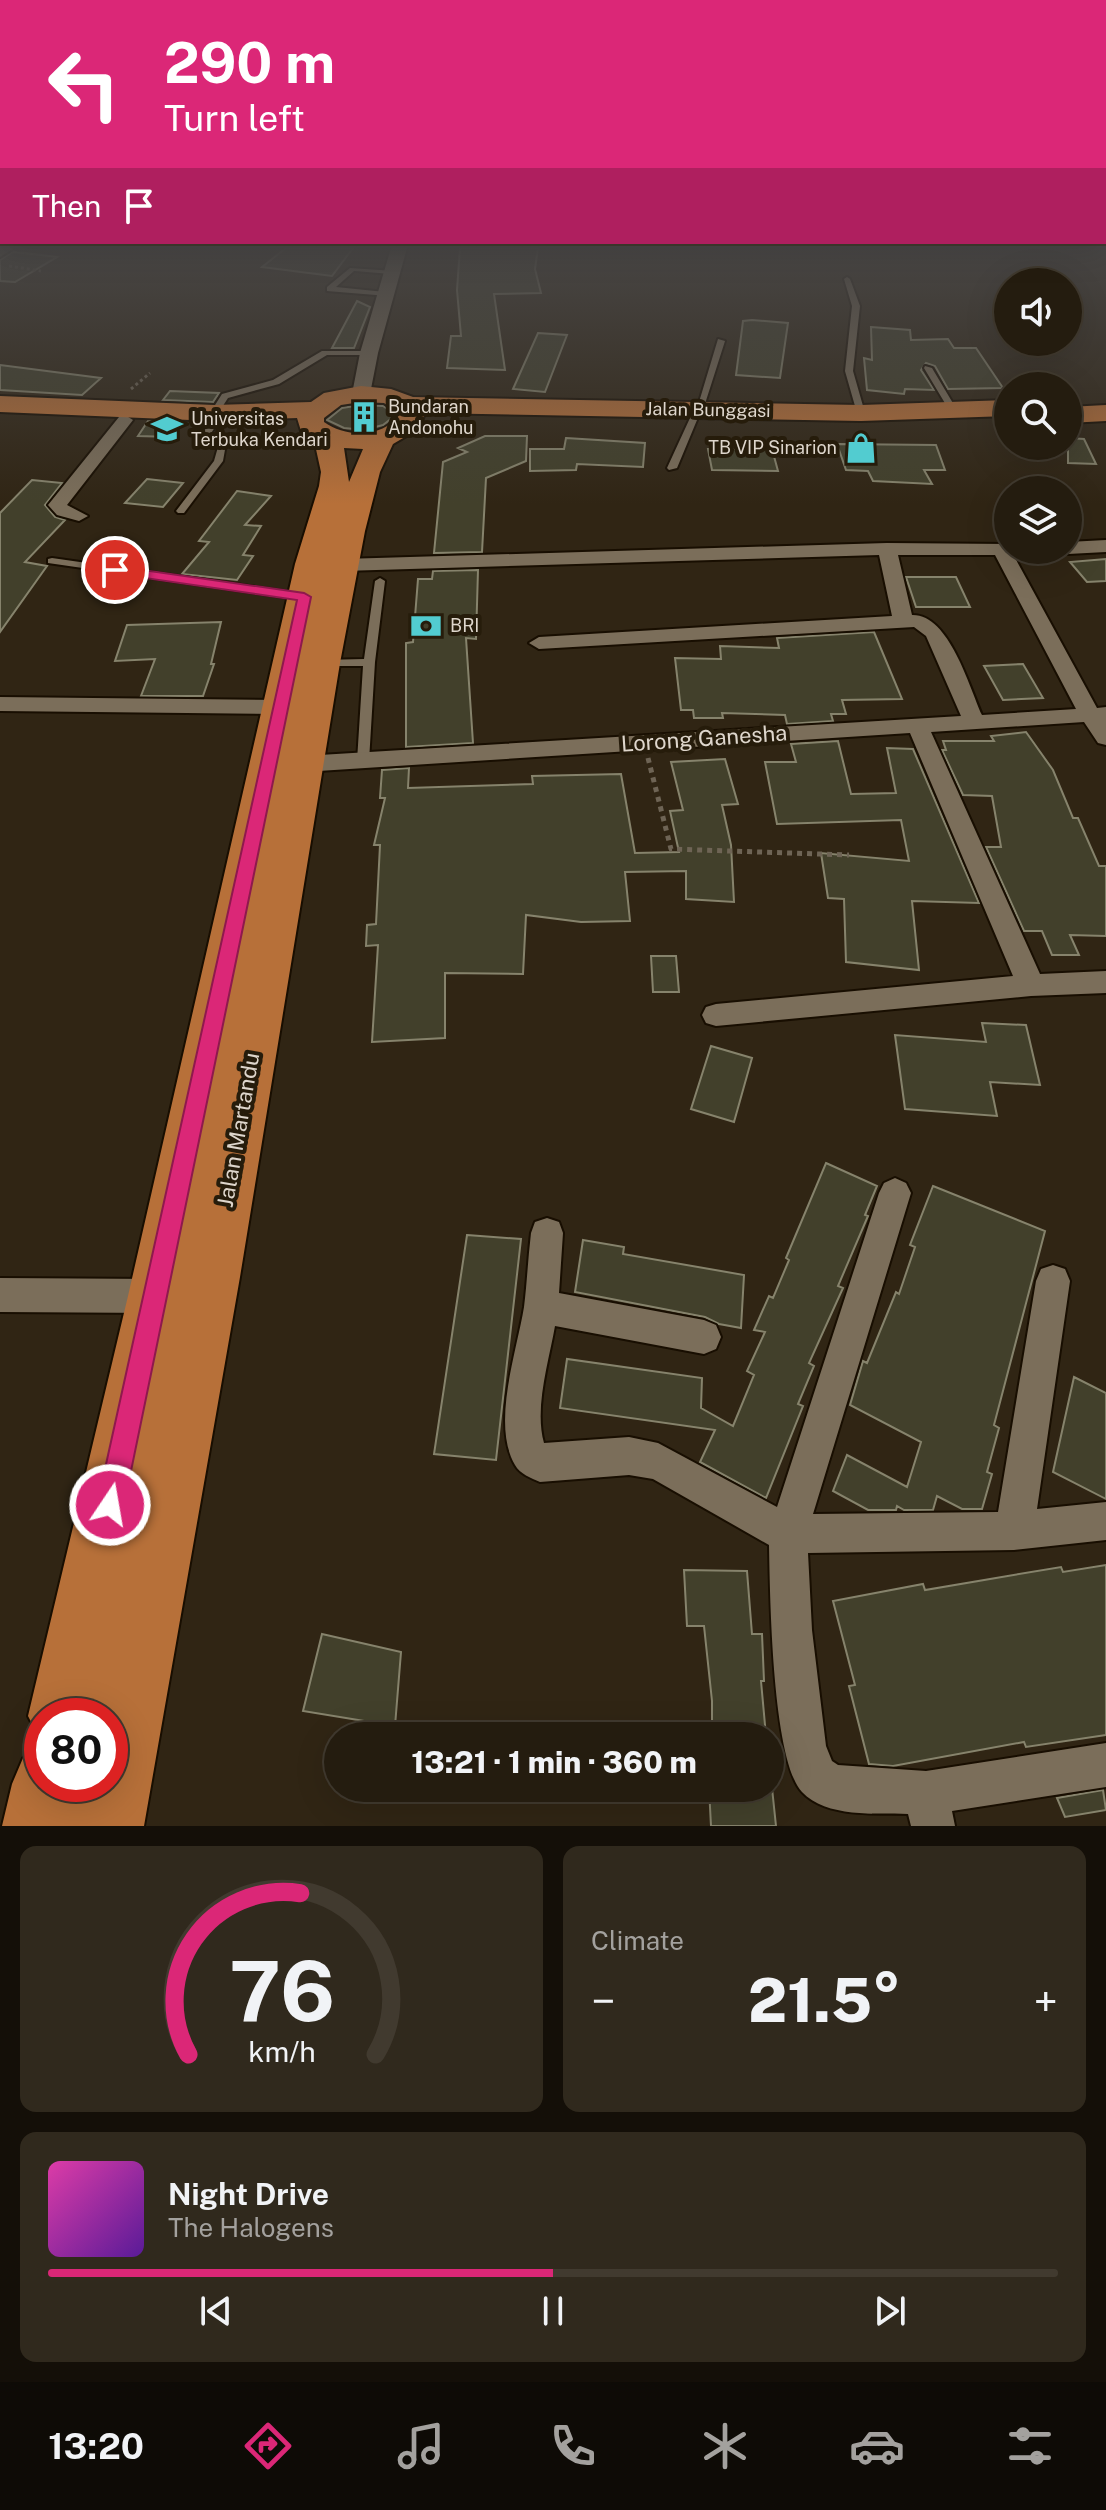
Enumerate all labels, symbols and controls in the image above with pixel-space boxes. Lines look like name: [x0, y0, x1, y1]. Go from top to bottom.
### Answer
text: 290 m: [164, 30, 335, 96]
icon: left: [32, 32, 136, 136]
text: Turn left: [164, 97, 305, 139]
icon: arrive: [117, 184, 161, 228]
text: Then: [32, 188, 101, 224]
map controls: [994, 268, 1082, 564]
button: sound: [994, 268, 1082, 356]
button: search: [994, 372, 1082, 460]
place label: Bundaran Andonohu: [388, 396, 473, 438]
street label: Jalan Bunggasi: [645, 398, 771, 421]
building icon: Bundaran Andonohu: [347, 400, 381, 434]
place label: Universitas Terbuka Kendari: [191, 408, 328, 450]
school or university icon: Universitas Terbuka Kendari: [150, 412, 184, 446]
shop icon: TB VIP Sinarion: [844, 431, 878, 465]
place label: TB VIP Sinarion: [708, 437, 837, 458]
button: layers: [994, 476, 1082, 564]
pin: [81, 536, 149, 604]
icon: arrive: [93, 548, 137, 592]
bank icon: BRI: [409, 609, 443, 643]
place label: BRI: [450, 615, 479, 636]
street label: Lorong Ganesha: [620, 719, 788, 757]
street label: Jalan Martandu: [212, 1051, 264, 1209]
position arrow: [68, 1463, 152, 1547]
speed limit sign: 80: [24, 1698, 128, 1802]
text: 13:21 · 1 min · 360 m: [411, 1744, 697, 1780]
text: Climate: [591, 1925, 684, 1956]
text: 76: [228, 1942, 335, 2040]
text: 21.5°: [748, 1965, 901, 2036]
text: −: [591, 1975, 615, 2027]
text: +: [1034, 1975, 1058, 2027]
text: km/h: [248, 2035, 315, 2068]
text: Night Drive: [168, 2176, 329, 2212]
text: The Halogens: [168, 2212, 334, 2243]
icon: previous: [194, 2289, 238, 2333]
icon: pause: [531, 2289, 575, 2333]
icon: next: [868, 2289, 912, 2333]
icon: directions: [240, 2418, 296, 2474]
icon: music: [393, 2418, 449, 2474]
icon: phone: [545, 2418, 601, 2474]
icon: climate: [697, 2418, 753, 2474]
icon: car: [849, 2418, 905, 2474]
icon: filters: [1002, 2418, 1058, 2474]
text: 13:20: [48, 2425, 144, 2467]

